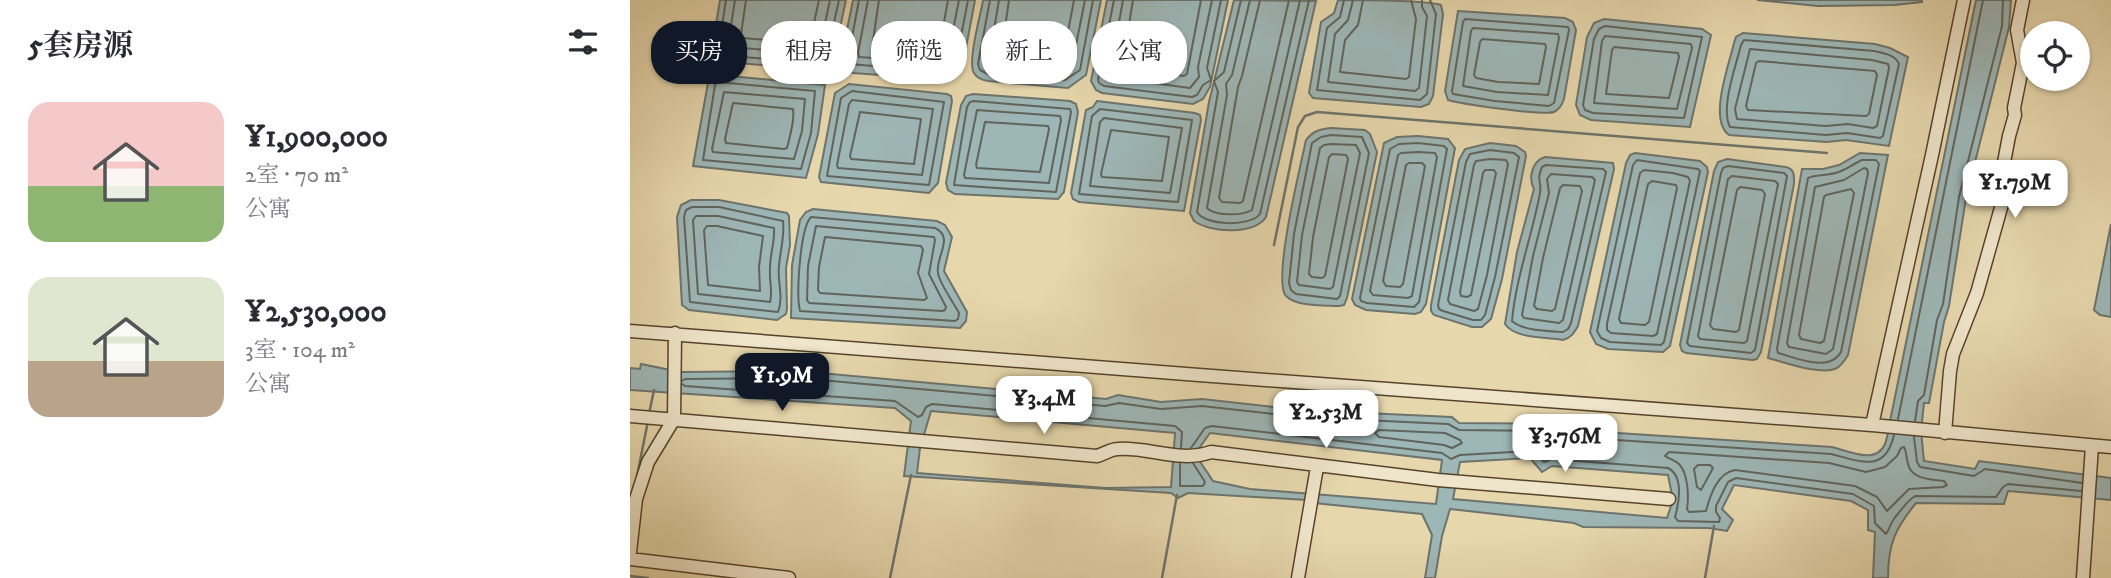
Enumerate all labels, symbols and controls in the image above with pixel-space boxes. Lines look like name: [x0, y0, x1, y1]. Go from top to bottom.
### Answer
chip: 买房: [651, 21, 747, 84]
chip: 租房: [761, 21, 857, 84]
chip: 筛选: [871, 21, 967, 84]
chip: 新上: [981, 21, 1077, 84]
chip: 公寓: [1091, 21, 1187, 84]
map controls: [2020, 21, 2090, 91]
button: locate: [2020, 21, 2090, 91]
icon: filters: [564, 23, 602, 61]
text: 5套房源: [28, 28, 133, 65]
text: ¥1,900,000: [245, 119, 388, 156]
icon: home: [84, 130, 168, 214]
pin: ¥1.79M: [1958, 160, 2072, 220]
text: 2室 · 70 m²: [245, 161, 348, 190]
text: ¥1.79M: [1979, 168, 2051, 197]
text: 公寓: [245, 195, 291, 224]
text: ¥2,530,000: [245, 294, 387, 331]
icon: home: [84, 305, 168, 389]
text: 3室 · 104 m²: [245, 336, 355, 365]
pin: ¥1.9M: [733, 354, 831, 413]
text: ¥1.9M: [751, 361, 813, 390]
text: 公寓: [245, 370, 291, 399]
pin: ¥3.4M: [995, 376, 1093, 436]
text: ¥3.4M: [1012, 384, 1076, 413]
pin: ¥2.53M: [1269, 391, 1383, 450]
text: ¥2.53M: [1289, 398, 1363, 427]
pin: ¥3.76M: [1508, 414, 1622, 474]
text: ¥3.76M: [1528, 422, 1602, 451]

